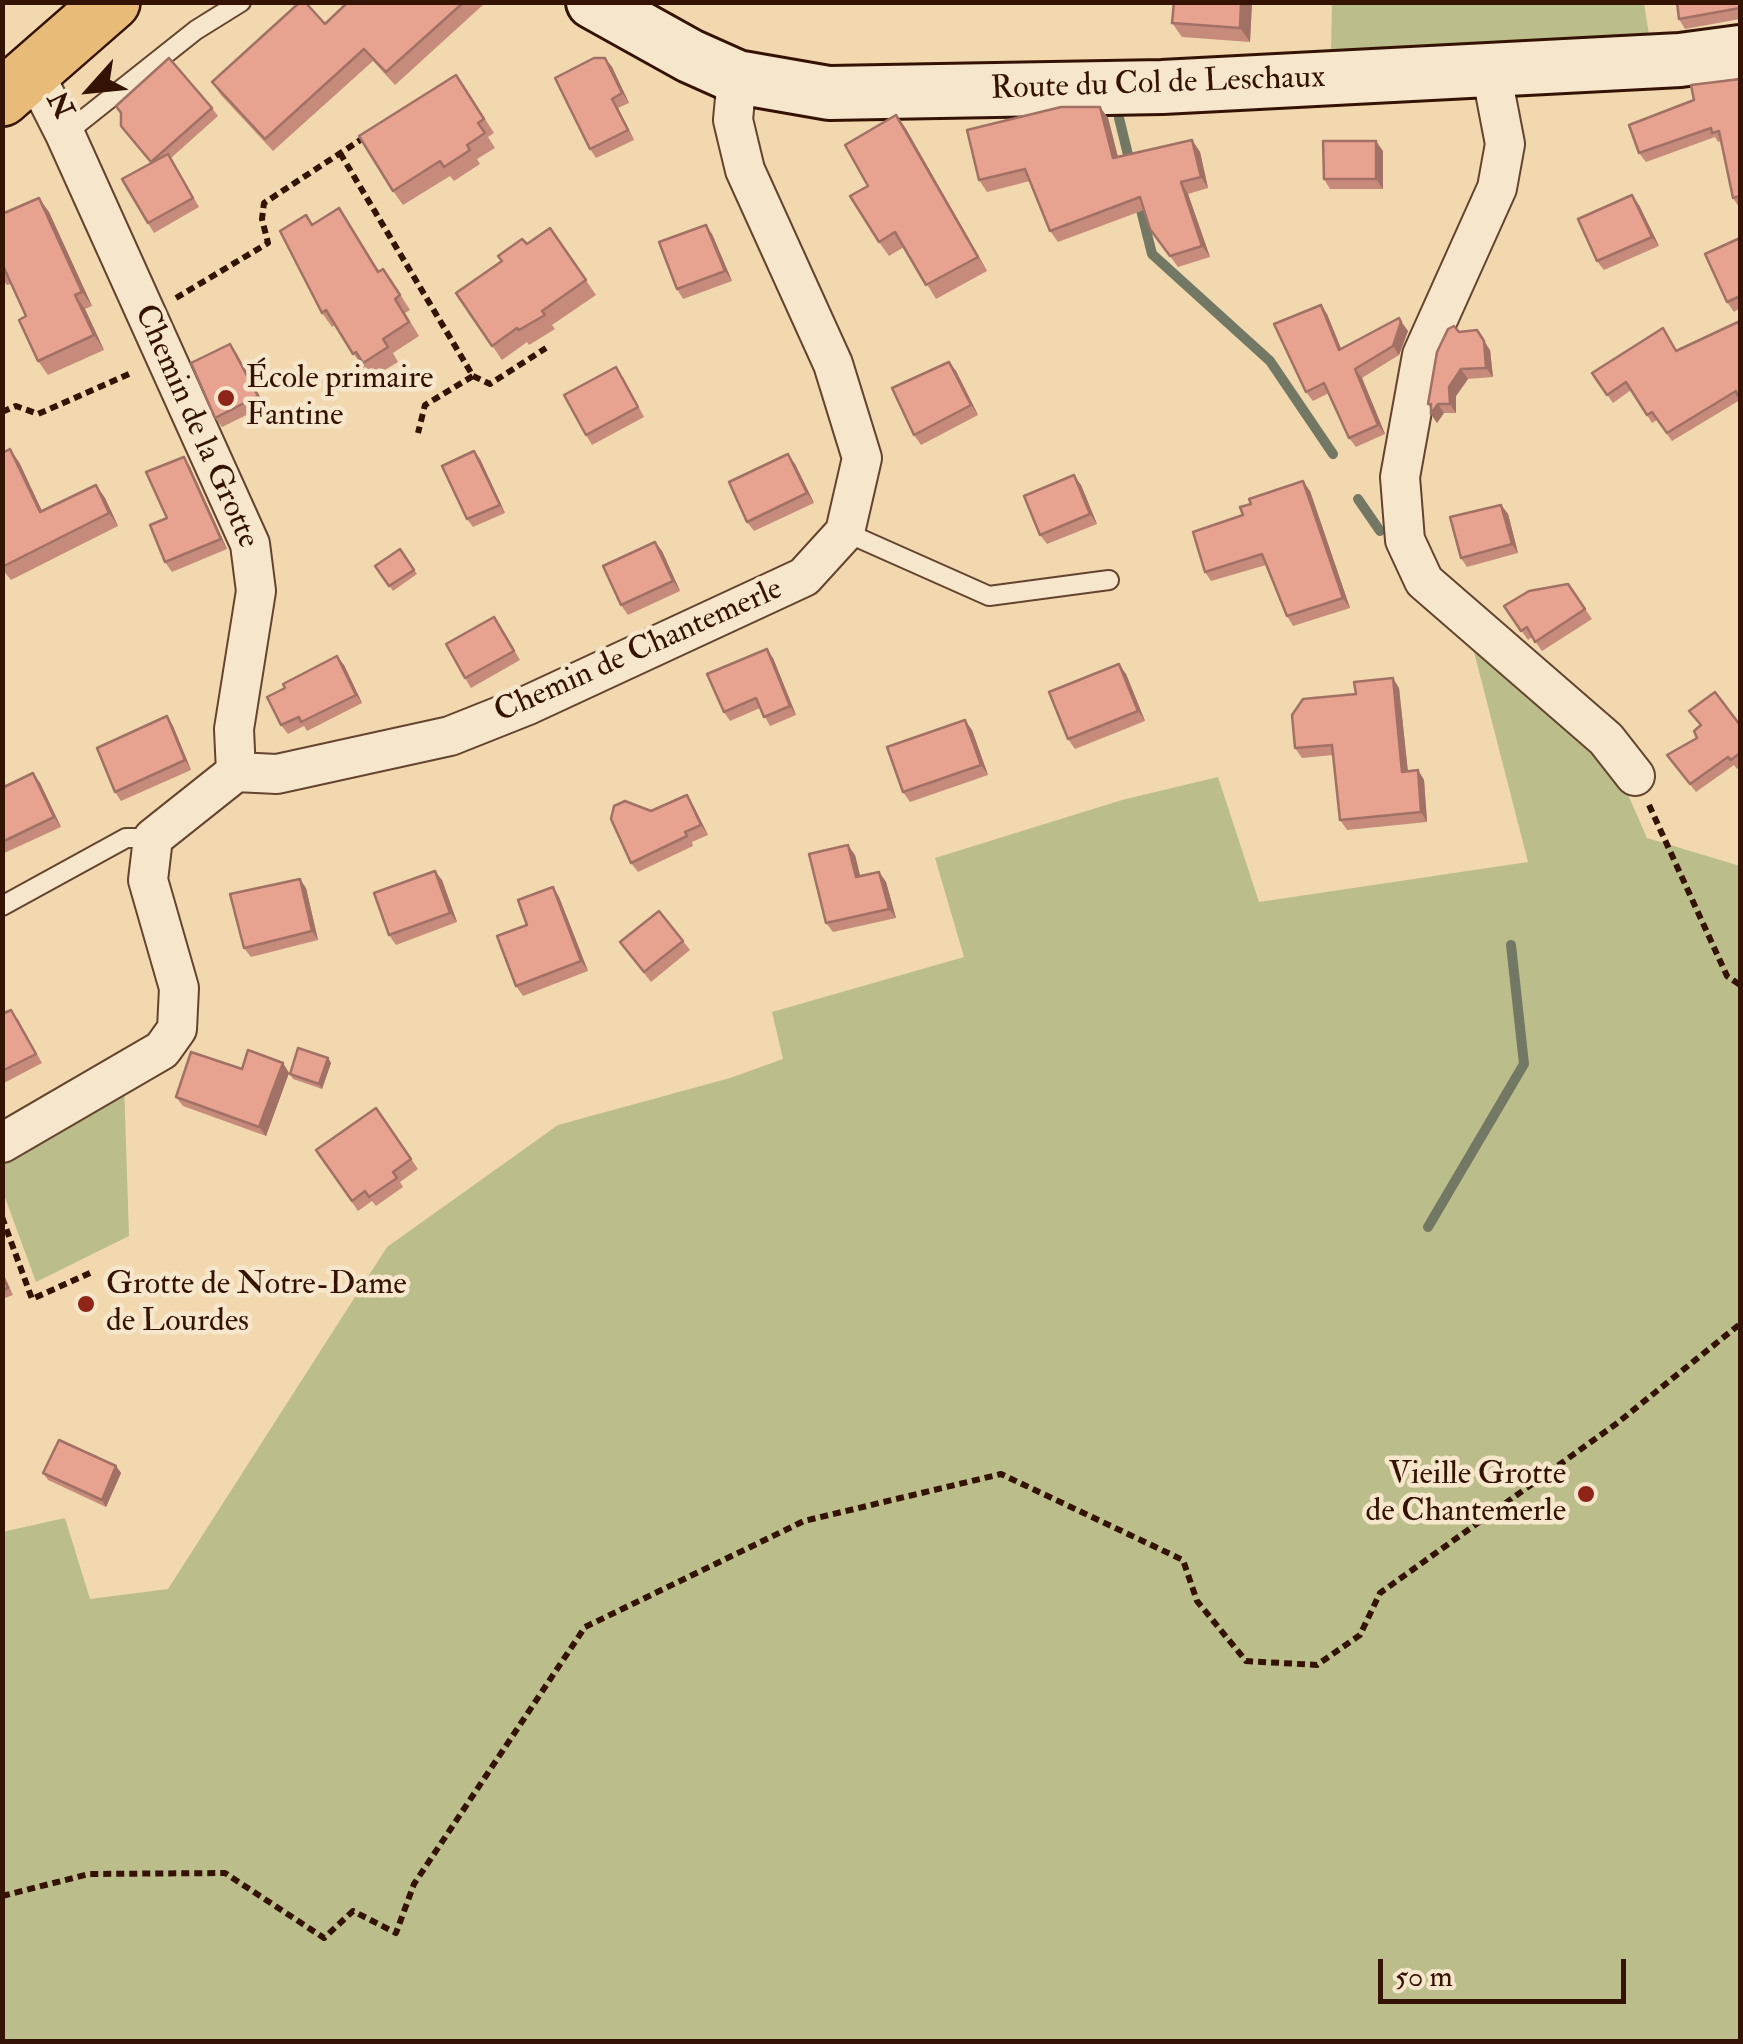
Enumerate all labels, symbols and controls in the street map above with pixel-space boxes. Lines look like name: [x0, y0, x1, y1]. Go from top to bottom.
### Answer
north arrow: [40, 40, 140, 140]
street label: Route du Col de Leschaux: [990, 60, 1326, 110]
text: N: [42, 85, 84, 123]
street label: Chemin de la Grotte: [124, 299, 266, 555]
place label: École primaire Fantine: [246, 361, 433, 436]
marker: École primaire Fantine: [215, 387, 237, 409]
street label: Chemin de Chantemerle: [489, 571, 789, 733]
place label: Grotte de Notre-Dame de Lourdes: [106, 1267, 407, 1342]
marker: Grotte de Notre-Dame de Lourdes: [75, 1293, 97, 1315]
place label: Vieille Grotte de Chantemerle: [1365, 1457, 1566, 1532]
marker: Vieille Grotte de Chantemerle: [1575, 1483, 1597, 1505]
scale bar: [1383, 1939, 1630, 2001]
text: 50 m: [1395, 1958, 1453, 1995]

